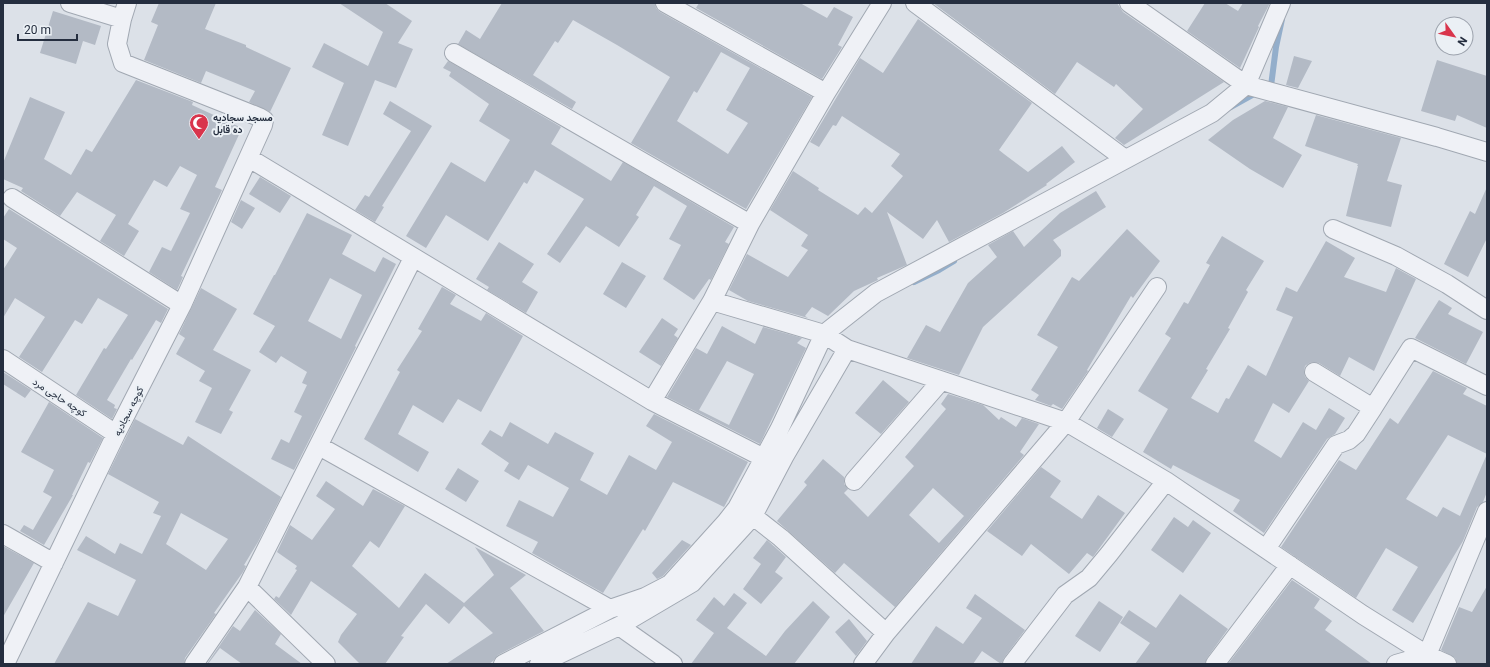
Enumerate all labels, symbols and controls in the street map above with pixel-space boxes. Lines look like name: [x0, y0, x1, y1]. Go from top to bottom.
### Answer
scale bar: [18, 16, 77, 42]
north arrow: [1434, 16, 1474, 56]
text: 20 m: [24, 23, 51, 37]
text: N: [1454, 34, 1470, 48]
mosque icon: مسجد سجادیه ده قابل: [188, 112, 210, 140]
place label: مسجد سجادیه ده قابل: [213, 112, 273, 136]
street label: کوچه حاجی مرد: [30, 376, 89, 421]
street label: کوچه سجادیه: [111, 384, 148, 439]

